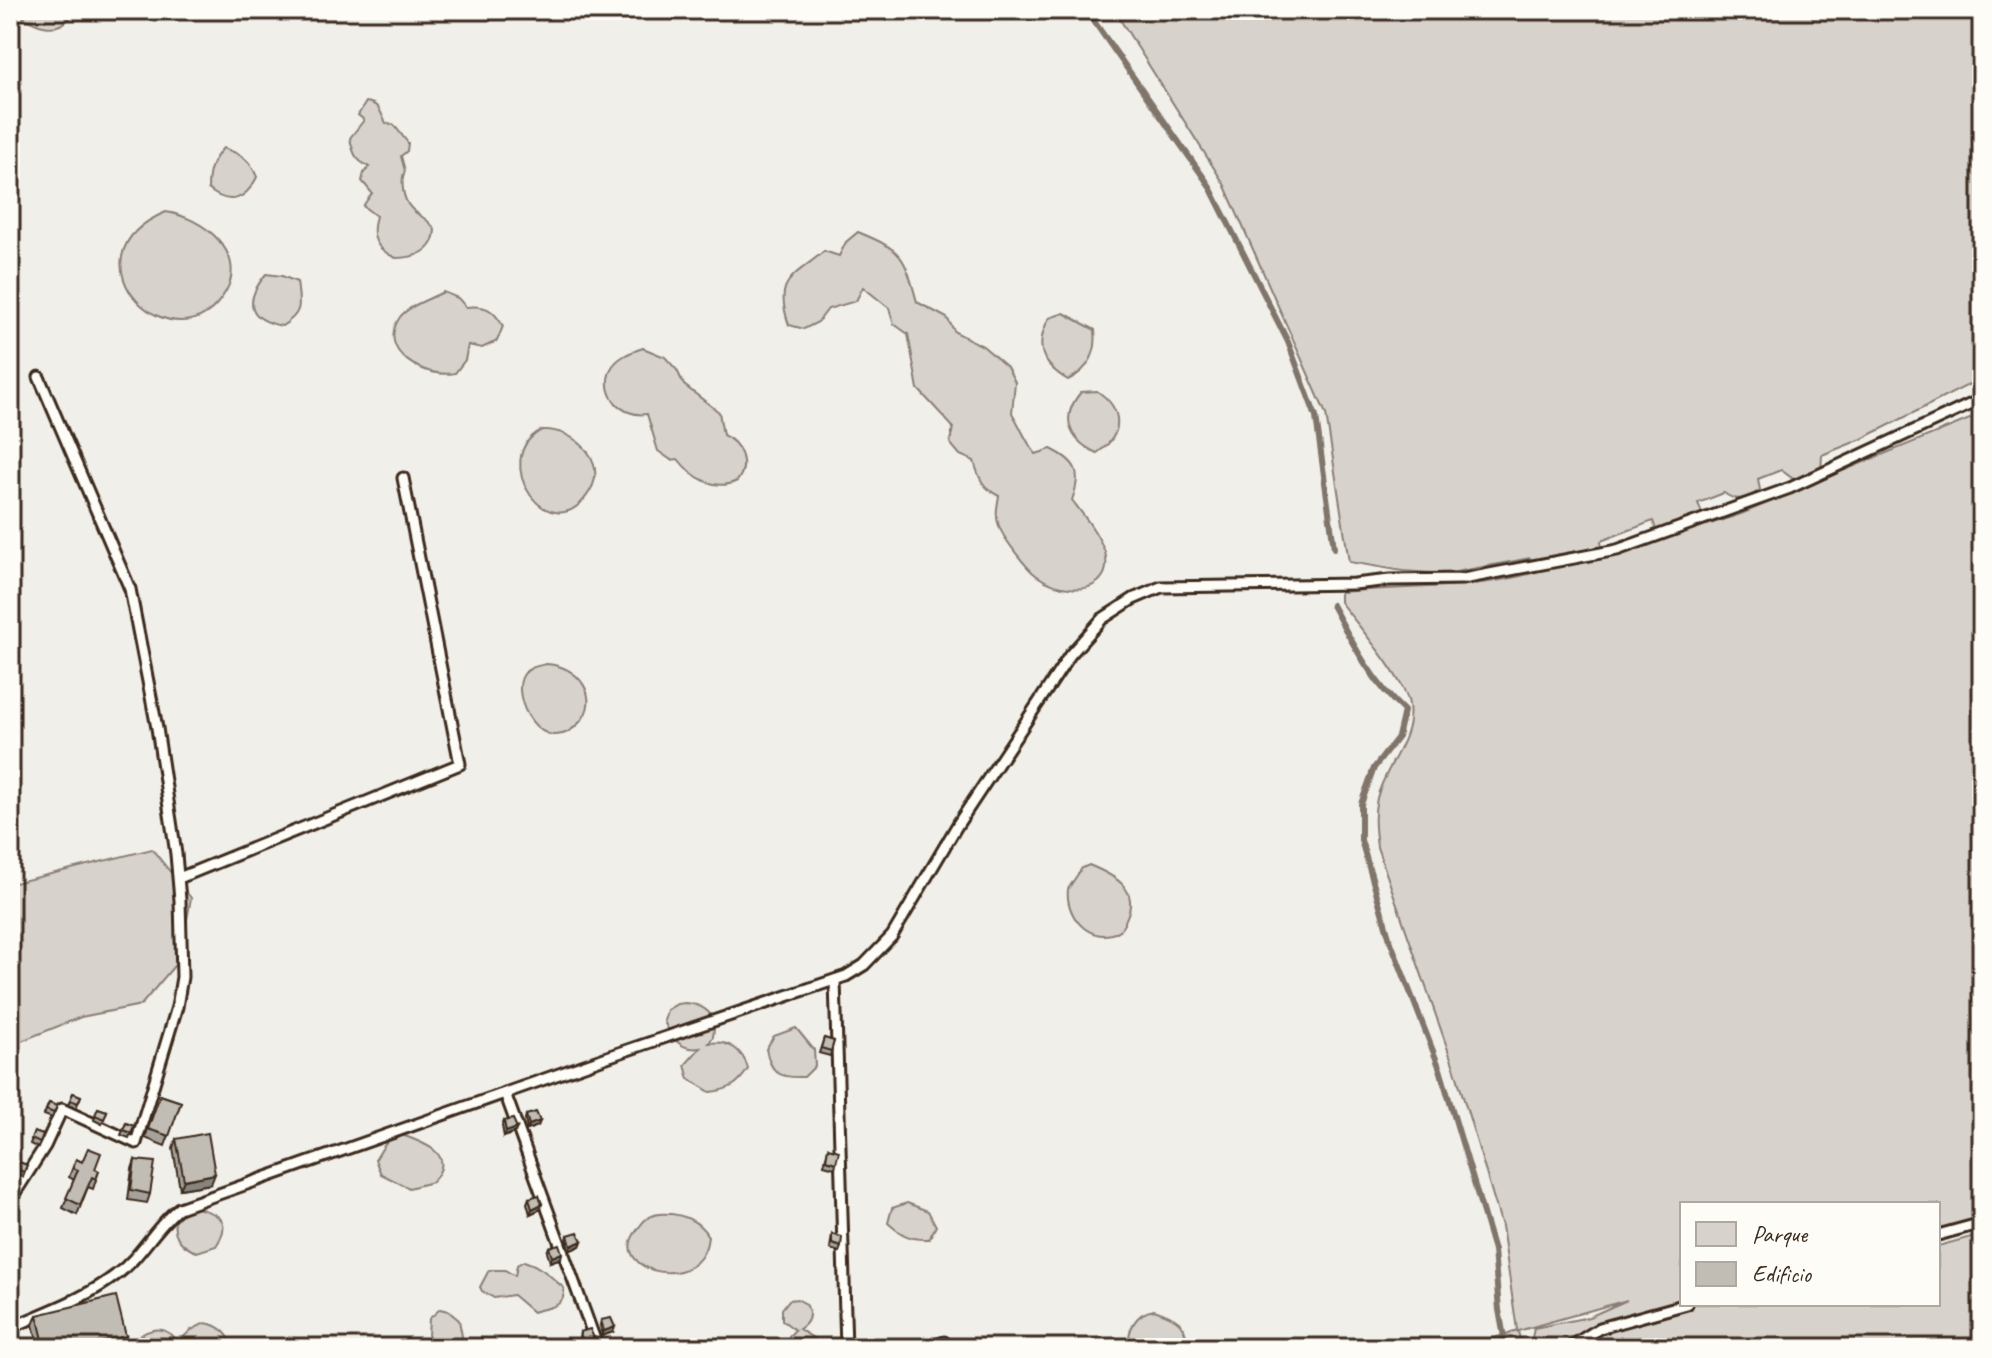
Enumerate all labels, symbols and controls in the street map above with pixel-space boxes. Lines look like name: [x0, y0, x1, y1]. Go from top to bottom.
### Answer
legend: [1680, 1202, 1940, 1306]
text: Parque: [1752, 1219, 1809, 1249]
text: Edificio: [1752, 1259, 1813, 1289]

